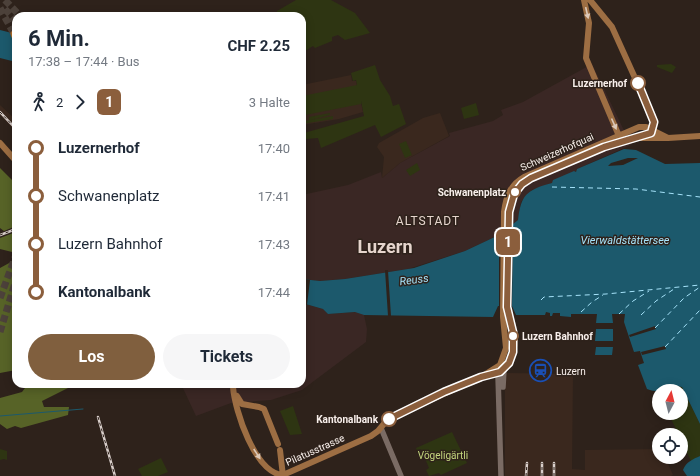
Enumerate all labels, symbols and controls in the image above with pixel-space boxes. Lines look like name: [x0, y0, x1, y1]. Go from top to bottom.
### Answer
one-way arrow: [584, 7, 590, 19]
text: 6 Min.: [28, 26, 90, 51]
text: CHF 2.25: [227, 37, 290, 55]
text: 17:38 – 17:44 · Bus: [28, 54, 140, 69]
marker: Luzernerhof: [630, 75, 646, 91]
place label: Luzernerhof: [573, 78, 627, 89]
icon: walk: [28, 91, 50, 113]
icon: forward: [69, 91, 91, 113]
text: 1: [105, 94, 113, 110]
text: 2: [56, 95, 63, 110]
text: 3 Halte: [249, 95, 290, 110]
one-way arrow: [611, 118, 617, 129]
street label: Schweizerhofquai: [519, 131, 595, 173]
text: Luzernerhof: [58, 139, 140, 157]
text: 17:40: [258, 141, 290, 156]
marker: Schwanenplatz: [509, 186, 521, 198]
text: Schwanenplatz: [58, 187, 160, 205]
place label: Schwanenplatz: [438, 187, 506, 198]
text: 17:41: [258, 189, 290, 204]
district label: ALTSTADT: [396, 214, 460, 228]
line badge: 1: [495, 229, 521, 255]
text: 1: [504, 234, 512, 250]
water label: Vierwaldstättersee: [580, 234, 670, 247]
text: Luzern Bahnhof: [58, 235, 162, 253]
district label: Luzern: [357, 236, 413, 257]
text: 17:43: [258, 237, 290, 252]
water label: Reuss: [399, 272, 430, 288]
text: Kantonalbank: [58, 283, 151, 301]
text: 17:44: [258, 285, 290, 300]
marker: Luzern Bahnhof: [507, 330, 519, 342]
place label: Luzern Bahnhof: [522, 331, 593, 342]
button: Los: [28, 334, 155, 380]
button: Tickets: [163, 334, 290, 380]
station icon: Luzern: [527, 358, 553, 384]
place label: Luzern: [556, 366, 586, 377]
north arrow: [652, 384, 688, 420]
map controls: [652, 384, 688, 464]
marker: Kantonalbank: [381, 411, 397, 427]
place label: Kantonalbank: [316, 414, 379, 425]
button: locate: [652, 428, 688, 464]
street label: Pilatusstrasse: [284, 432, 346, 468]
one-way arrow: [253, 449, 261, 460]
park label: Vögeligärtli: [418, 450, 468, 461]

